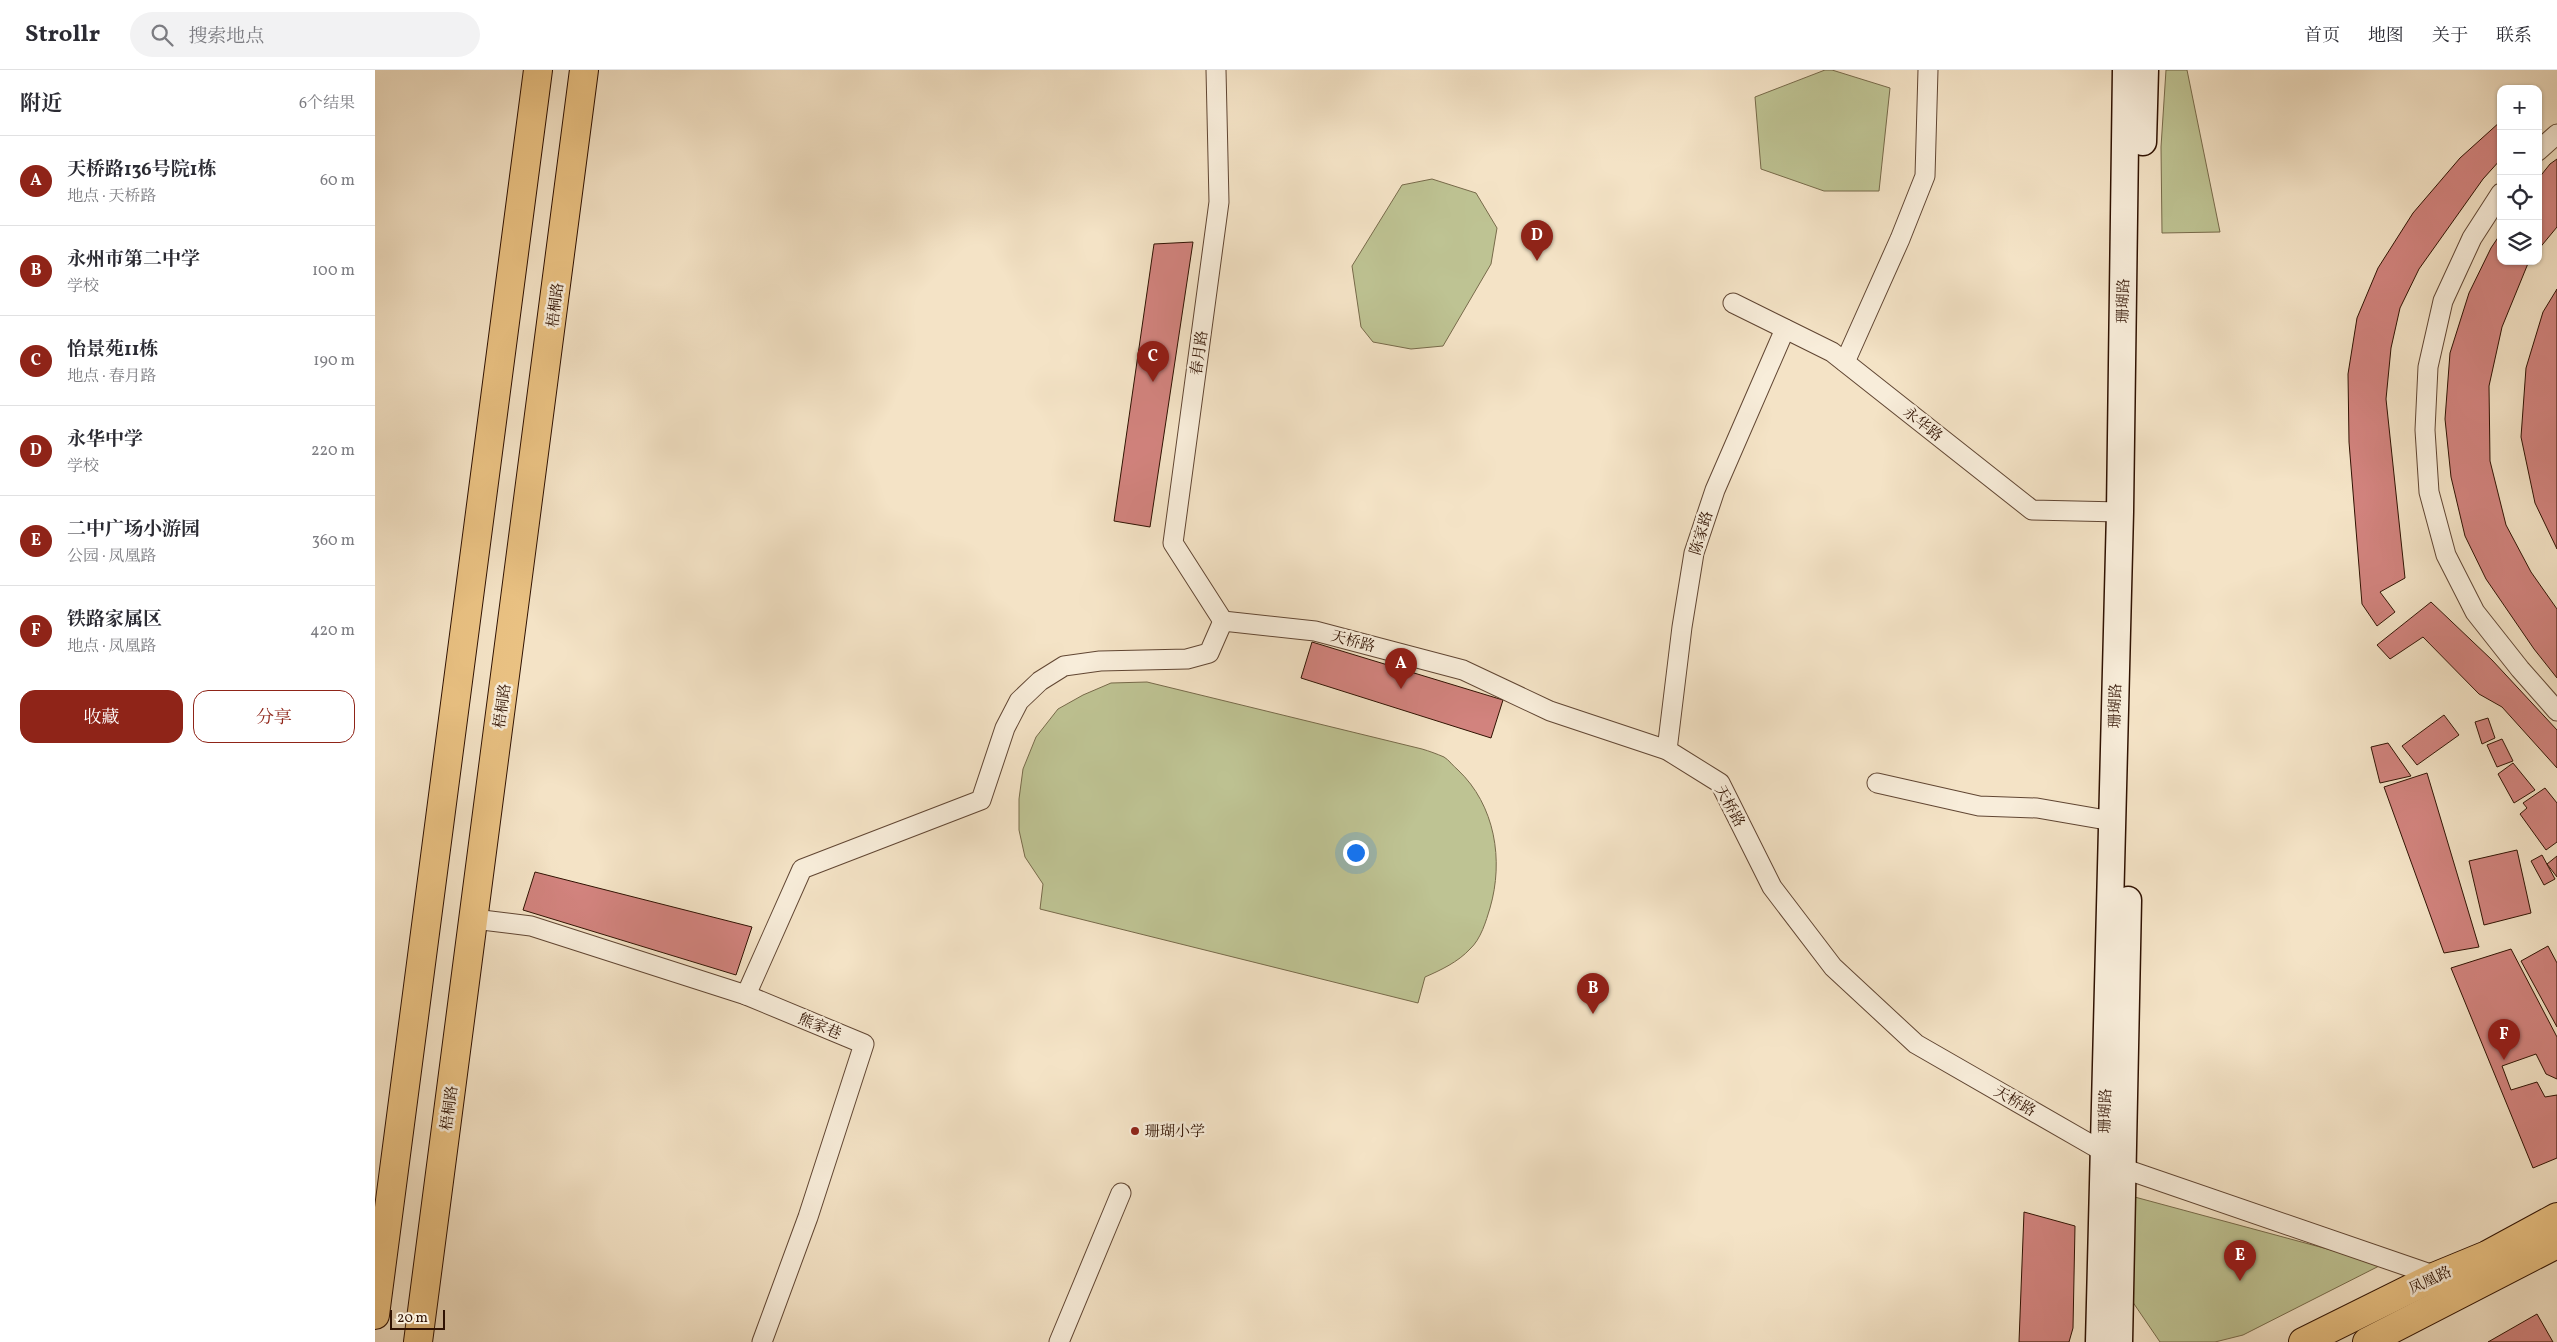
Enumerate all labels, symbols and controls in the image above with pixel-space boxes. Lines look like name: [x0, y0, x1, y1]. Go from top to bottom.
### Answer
search box: [130, 12, 480, 57]
text: Strollr: [25, 18, 100, 52]
icon: search: [148, 21, 176, 49]
text: 搜索地点: [188, 24, 264, 50]
text: 首页: [2304, 24, 2340, 49]
text: 地图: [2368, 24, 2404, 49]
text: 关于: [2432, 24, 2468, 49]
text: 联系: [2496, 24, 2532, 49]
map controls: [2497, 85, 2542, 265]
button: +: [2497, 85, 2542, 130]
text: 附近: [20, 90, 62, 119]
text: 6个结果: [299, 93, 355, 115]
button: −: [2497, 130, 2542, 175]
text: 天桥路136号院1栋: [67, 157, 216, 183]
text: A: [30, 170, 42, 192]
text: 60 m: [320, 170, 355, 192]
button: locate: [2497, 175, 2542, 220]
text: 地点 · 天桥路: [67, 186, 157, 208]
pin: D: [1521, 220, 1553, 261]
button: layers: [2497, 220, 2542, 265]
text: 永州市第二中学: [67, 247, 200, 273]
text: B: [31, 260, 41, 282]
text: 100 m: [312, 260, 355, 282]
text: 学校: [67, 276, 99, 298]
street label: 珊瑚路: [2114, 278, 2135, 324]
street label: 梧桐路: [543, 282, 570, 329]
street label: 春月路: [1187, 329, 1214, 377]
text: 怡景苑11栋: [67, 337, 158, 363]
pin: C: [1137, 341, 1169, 382]
text: C: [31, 350, 41, 372]
text: 190 m: [313, 350, 355, 372]
text: 地点 · 春月路: [67, 366, 157, 388]
street label: 永华路: [1898, 403, 1946, 447]
text: 永华中学: [67, 427, 143, 453]
text: D: [30, 440, 42, 462]
text: 220 m: [311, 440, 355, 462]
text: 学校: [67, 456, 99, 478]
street label: 陈家路: [1686, 509, 1719, 558]
text: 二中广场小游园: [67, 517, 200, 543]
text: E: [31, 530, 41, 552]
text: 360 m: [312, 530, 355, 552]
text: 公园 · 凤凰路: [67, 546, 157, 568]
text: 铁路家属区: [67, 607, 162, 633]
text: F: [31, 620, 41, 642]
text: 420 m: [310, 620, 355, 642]
street label: 天桥路: [1328, 626, 1377, 658]
text: 地点 · 凤凰路: [67, 636, 157, 658]
pin: A: [1385, 648, 1417, 689]
street label: 梧桐路: [490, 682, 517, 730]
street label: 珊瑚路: [2106, 683, 2127, 729]
button: 收藏: [20, 690, 183, 743]
button: 分享: [193, 690, 355, 743]
street label: 天桥路: [1709, 782, 1749, 832]
your location: [1343, 840, 1369, 866]
pin: B: [1577, 973, 1609, 1014]
street label: 熊家巷: [795, 1009, 844, 1046]
pin: F: [2488, 1019, 2520, 1060]
street label: 天桥路: [1990, 1082, 2039, 1123]
street label: 梧桐路: [437, 1084, 464, 1132]
street label: 珊瑚路: [2096, 1088, 2117, 1134]
place label: 珊瑚小学: [1145, 1122, 1205, 1143]
marker: 珊瑚小学: [1129, 1125, 1141, 1137]
pin: E: [2224, 1240, 2256, 1281]
street label: 凤凰路: [2406, 1262, 2455, 1300]
scale bar: [390, 1307, 445, 1330]
text: 20 m: [397, 1309, 428, 1328]

